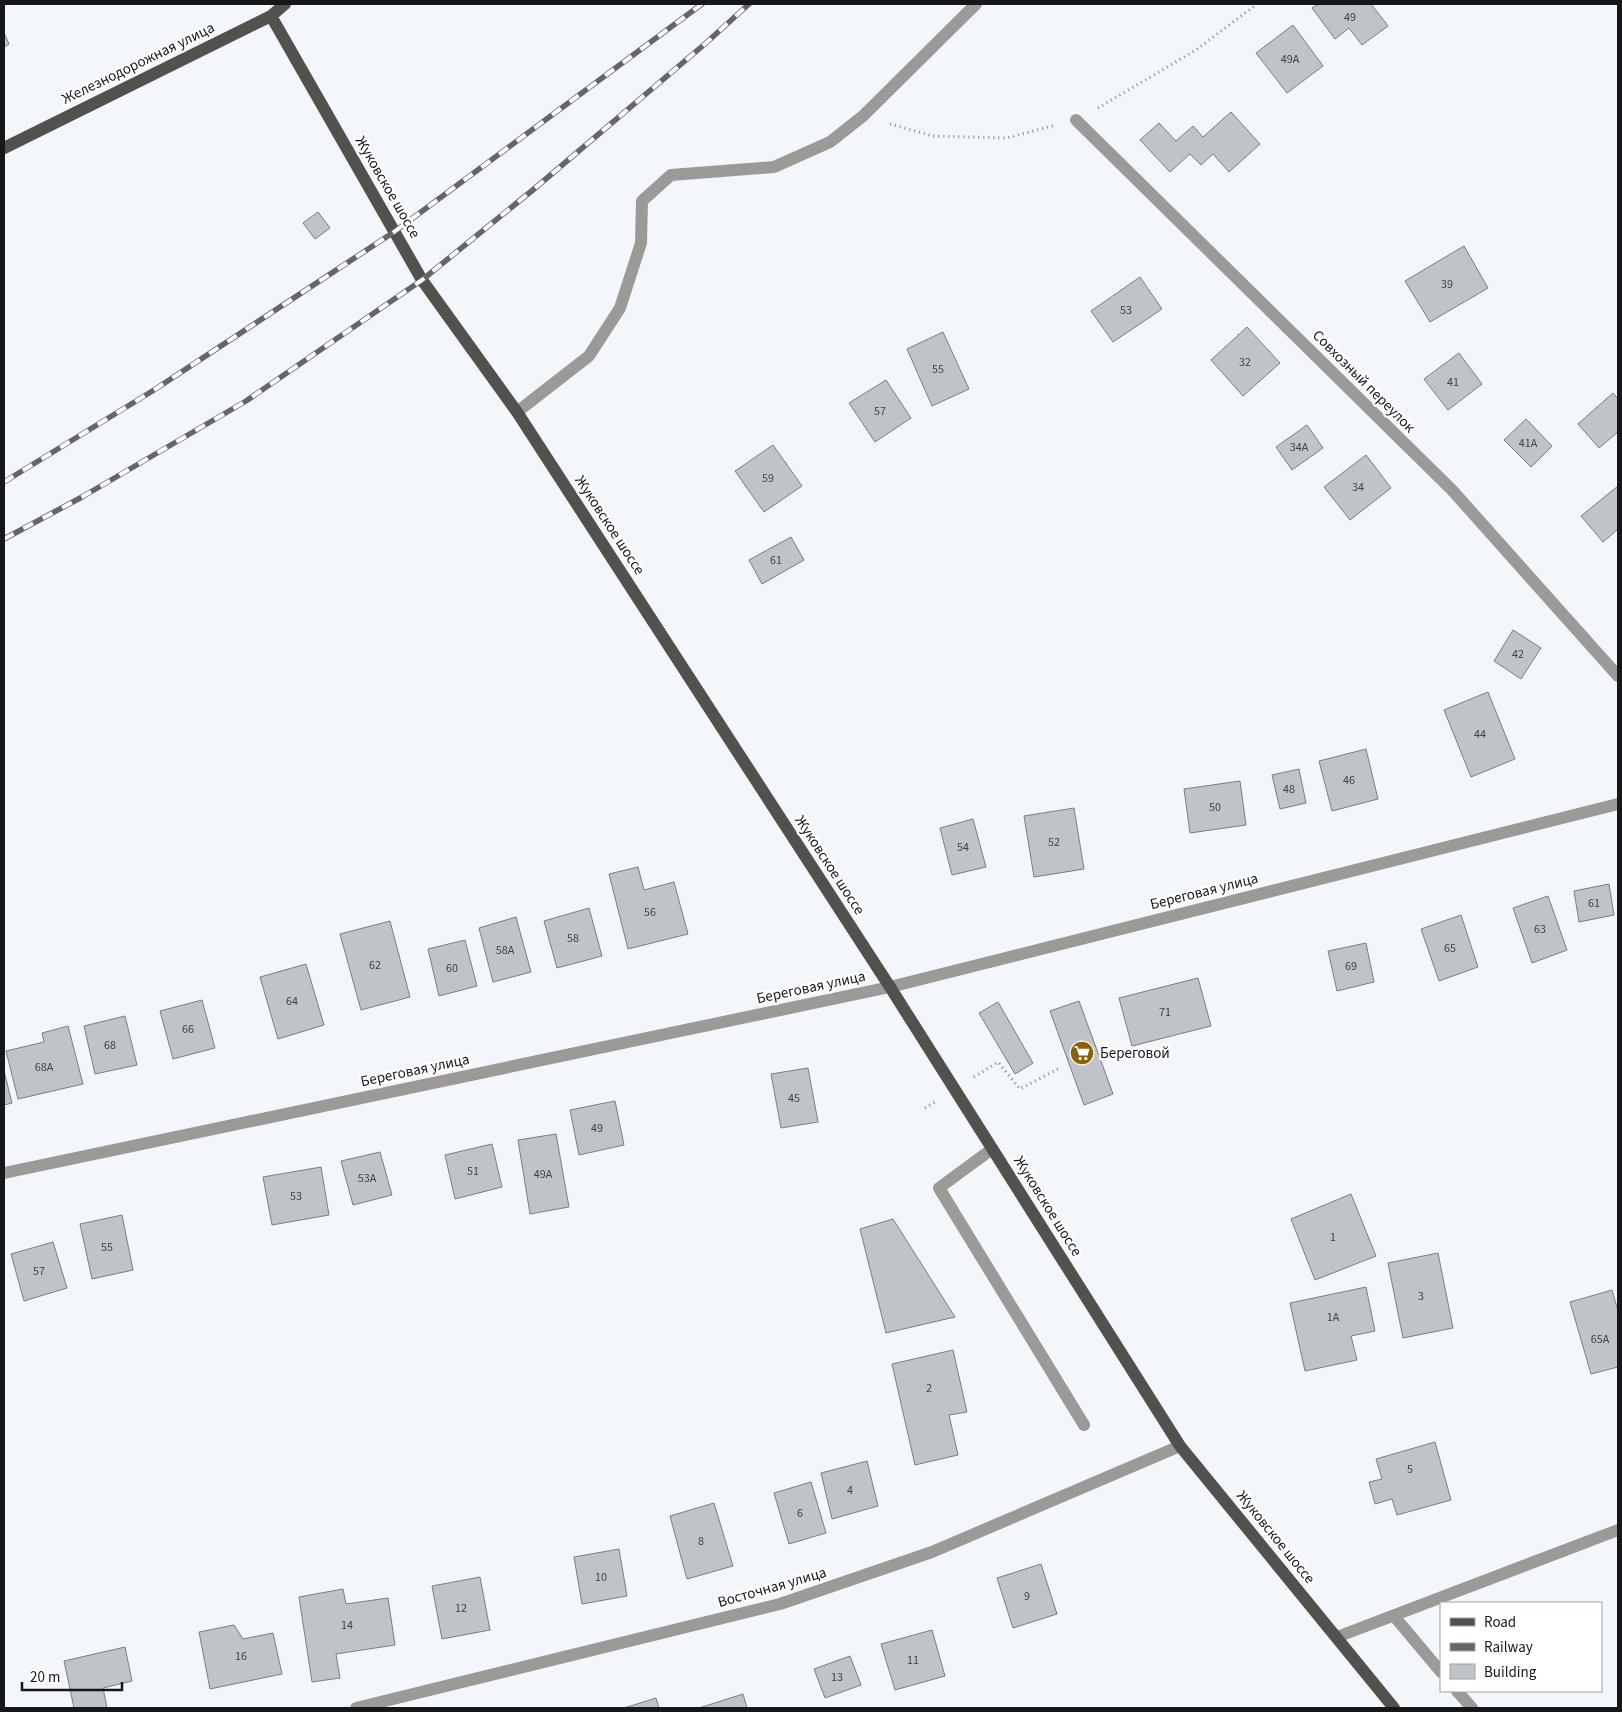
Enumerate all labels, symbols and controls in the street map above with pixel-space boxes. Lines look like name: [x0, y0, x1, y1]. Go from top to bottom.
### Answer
house number: 49: [1344, 9, 1356, 26]
street label: Железнодорожная улица: [58, 17, 218, 110]
house number: 49А: [1281, 51, 1300, 68]
street label: Жуковское шоссе: [350, 132, 425, 242]
house number: 39: [1441, 276, 1453, 293]
house number: 53: [1120, 302, 1132, 319]
street label: Совхозный переулок: [1308, 325, 1420, 438]
house number: 32: [1239, 354, 1251, 371]
house number: 55: [932, 361, 944, 378]
house number: 41: [1447, 374, 1459, 391]
house number: 57: [874, 403, 886, 420]
house number: 41А: [1519, 435, 1538, 452]
house number: 34А: [1290, 439, 1309, 456]
house number: 59: [762, 470, 774, 487]
street label: Жуковское шоссе: [570, 472, 650, 579]
house number: 34: [1352, 479, 1364, 496]
house number: 61: [770, 552, 782, 569]
house number: 42: [1512, 646, 1524, 663]
house number: 44: [1474, 726, 1486, 743]
house number: 46: [1343, 772, 1355, 789]
house number: 48: [1283, 781, 1295, 798]
house number: 50: [1209, 799, 1221, 816]
street label: Жуковское шоссе: [790, 812, 870, 919]
house number: 52: [1048, 834, 1060, 851]
house number: 54: [957, 839, 969, 856]
street label: Береговая улица: [1148, 868, 1260, 915]
house number: 61: [1588, 895, 1600, 912]
house number: 56: [644, 904, 656, 921]
house number: 63: [1534, 921, 1546, 938]
house number: 58: [567, 930, 579, 947]
house number: 65: [1444, 940, 1456, 957]
house number: 58А: [496, 942, 515, 959]
house number: 62: [369, 957, 381, 974]
house number: 69: [1345, 958, 1357, 975]
house number: 60: [446, 960, 458, 977]
street label: Береговая улица: [755, 966, 867, 1009]
house number: 64: [286, 993, 298, 1010]
house number: 71: [1159, 1004, 1171, 1021]
house number: 66: [182, 1021, 194, 1038]
house number: 68: [104, 1037, 116, 1054]
supermarket icon: Береговой: [1069, 1040, 1095, 1066]
place label: Береговой: [1100, 1043, 1170, 1064]
street label: Береговая улица: [359, 1049, 471, 1092]
house number: 68А: [35, 1059, 54, 1076]
house number: 45: [788, 1090, 800, 1107]
house number: 49: [591, 1120, 603, 1137]
street label: Жуковское шоссе: [1008, 1152, 1087, 1260]
house number: 51: [467, 1163, 479, 1180]
house number: 49А: [534, 1166, 553, 1183]
house number: 53А: [358, 1170, 377, 1187]
house number: 53: [290, 1188, 302, 1205]
house number: 1: [1330, 1229, 1336, 1246]
house number: 55: [101, 1239, 113, 1256]
house number: 57: [33, 1263, 45, 1280]
house number: 3: [1418, 1288, 1424, 1305]
house number: 1А: [1327, 1309, 1340, 1326]
house number: 65А: [1591, 1331, 1610, 1348]
house number: 2: [926, 1380, 932, 1397]
house number: 5: [1407, 1461, 1413, 1478]
house number: 4: [847, 1482, 853, 1499]
street label: Жуковское шоссе: [1231, 1486, 1320, 1588]
house number: 6: [797, 1505, 803, 1522]
house number: 8: [698, 1533, 704, 1550]
street label: Восточная улица: [715, 1562, 829, 1613]
house number: 10: [595, 1569, 607, 1586]
house number: 9: [1024, 1588, 1030, 1605]
house number: 12: [455, 1600, 467, 1617]
legend: [1440, 1602, 1602, 1692]
text: Road: [1484, 1612, 1516, 1633]
house number: 14: [341, 1617, 353, 1634]
text: Railway: [1484, 1637, 1533, 1658]
house number: 16: [235, 1648, 247, 1665]
house number: 11: [907, 1652, 919, 1669]
scale bar: [22, 1660, 122, 1692]
text: Building: [1484, 1662, 1537, 1683]
text: 20 m: [30, 1667, 60, 1688]
house number: 13: [831, 1669, 843, 1686]

